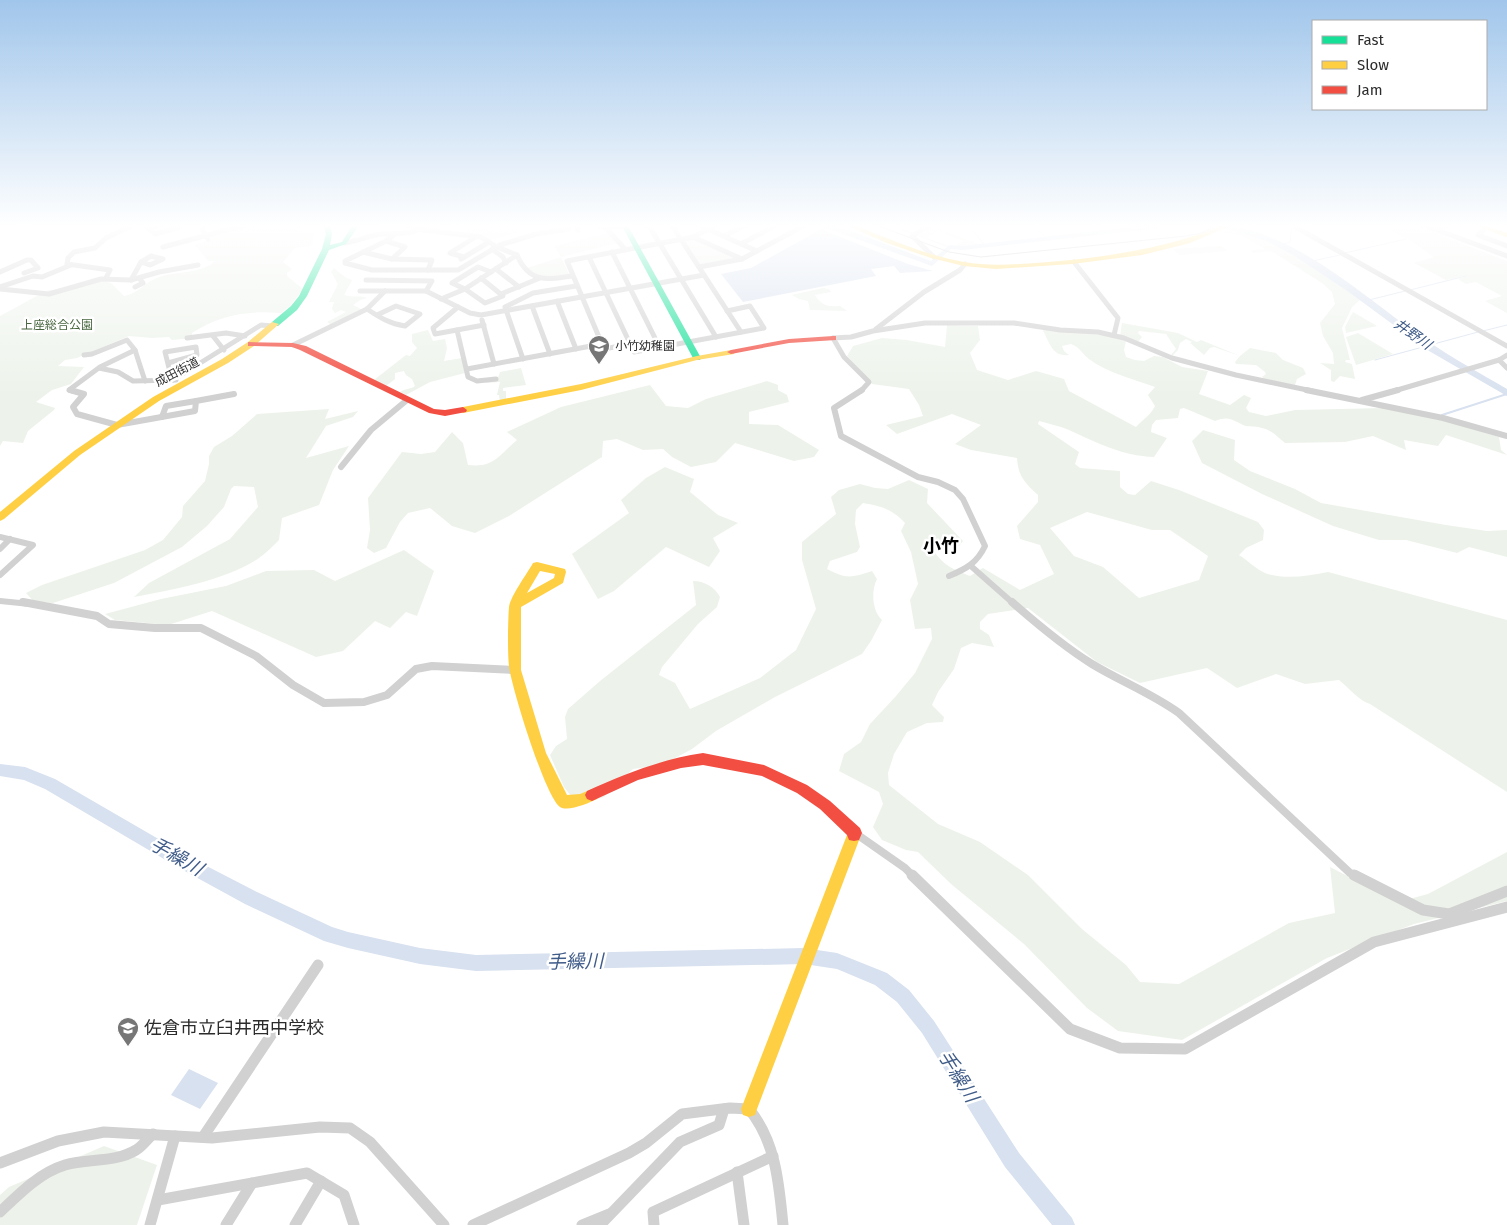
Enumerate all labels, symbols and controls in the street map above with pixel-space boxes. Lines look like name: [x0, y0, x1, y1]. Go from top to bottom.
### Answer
legend: [1312, 20, 1487, 110]
text: Fast: [1357, 31, 1384, 49]
text: Slow: [1357, 56, 1389, 74]
text: Jam: [1357, 81, 1383, 99]
water label: 井野川: [1391, 315, 1436, 355]
park label: 上座総合公園: [21, 318, 93, 332]
school or university icon: 小竹幼稚園: [587, 334, 611, 365]
place label: 小竹幼稚園: [615, 339, 675, 353]
street label: 成田街道: [153, 355, 201, 389]
district label: 小竹: [923, 535, 959, 557]
water label: 手繰川: [146, 832, 209, 882]
water label: 手繰川: [546, 949, 606, 973]
school or university icon: 佐倉市立臼井西中学校: [116, 1016, 140, 1047]
place label: 佐倉市立臼井西中学校: [144, 1017, 324, 1039]
water label: 手繰川: [934, 1046, 984, 1108]

